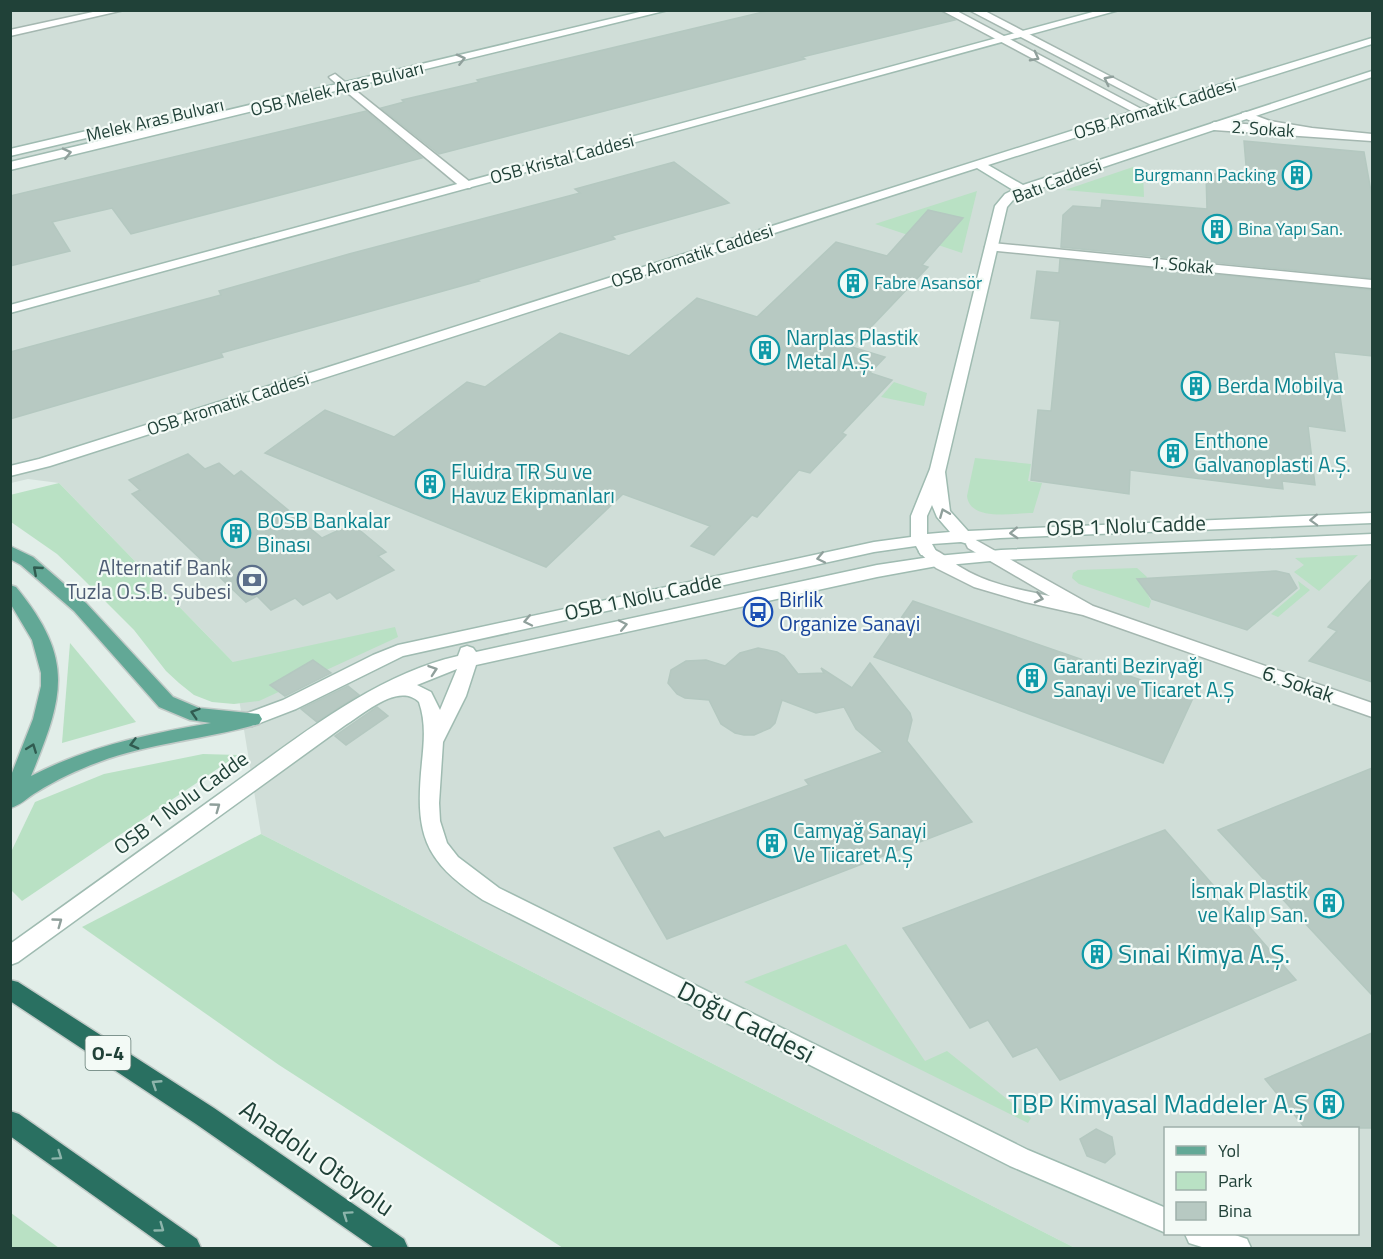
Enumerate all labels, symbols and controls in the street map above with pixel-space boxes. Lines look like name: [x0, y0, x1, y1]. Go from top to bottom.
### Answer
one-way arrow: [1029, 50, 1040, 61]
one-way arrow: [456, 53, 466, 66]
street label: OSB Melek Aras Bulvarı: [248, 54, 426, 123]
street label: OSB Aromatik Caddesi: [1070, 71, 1240, 146]
one-way arrow: [1104, 75, 1115, 87]
street label: Melek Aras Bulvarı: [83, 91, 227, 148]
street label: 2. Sokak: [1230, 113, 1296, 144]
street label: OSB Kristal Caddesi: [487, 126, 637, 191]
one-way arrow: [62, 147, 72, 160]
street label: Batı Caddesi: [1008, 151, 1105, 210]
building icon: Burgmann Packing: [1281, 159, 1313, 191]
place label: Burgmann Packing: [1134, 161, 1276, 188]
building icon: Bina Yapı San.: [1201, 213, 1233, 245]
place label: Bina Yapı San.: [1238, 215, 1343, 242]
street label: OSB Aromatik Caddesi: [607, 217, 776, 294]
street label: 1. Sokak: [1149, 248, 1215, 281]
building icon: Fabre Asansör: [837, 267, 869, 299]
place label: Fabre Asansör: [874, 269, 982, 296]
place label: Narplas Plastik Metal A.Ş.: [786, 321, 918, 377]
building icon: Narplas Plastik Metal A.Ş.: [749, 334, 781, 366]
street label: OSB Aromatik Caddesi: [143, 365, 312, 442]
place label: Berda Mobilya: [1217, 369, 1344, 401]
building icon: Berda Mobilya: [1180, 370, 1212, 402]
place label: Enthone Galvanoplasti A.Ş.: [1194, 424, 1351, 480]
building icon: Enthone Galvanoplasti A.Ş.: [1157, 437, 1189, 469]
place label: Fluidra TR Su ve Havuz Ekipmanları: [451, 455, 615, 511]
building icon: Fluidra TR Su ve Havuz Ekipmanları: [414, 468, 446, 500]
place label: BOSB Bankalar Binası: [257, 504, 391, 560]
street label: OSB 1 Nolu Cadde: [1046, 506, 1206, 544]
one-way arrow: [938, 509, 951, 519]
one-way arrow: [1310, 514, 1319, 527]
building icon: BOSB Bankalar Binası: [220, 517, 252, 549]
one-way arrow: [1010, 526, 1019, 539]
one-way arrow: [816, 550, 826, 563]
place label: Alternatif Bank Tuzla O.S.B. Şubesi: [66, 551, 231, 607]
bank icon: Alternatif Bank Tuzla O.S.B. Şubesi: [236, 564, 268, 596]
street label: OSB 1 Nolu Cadde: [561, 564, 724, 628]
one-way arrow: [33, 566, 44, 577]
place label: Birlik Organize Sanayi: [779, 583, 920, 639]
one-way arrow: [1034, 591, 1044, 604]
bus stop icon: Birlik Organize Sanayi: [742, 596, 774, 628]
one-way arrow: [523, 614, 533, 627]
one-way arrow: [618, 620, 628, 633]
place label: Garanti Beziryağı Sanayi ve Ticaret A.Ş: [1053, 649, 1234, 705]
street label: 6. Sokak: [1258, 656, 1339, 710]
building icon: Garanti Beziryağı Sanayi ve Ticaret A.Ş: [1016, 662, 1048, 694]
one-way arrow: [427, 665, 438, 678]
one-way arrow: [190, 708, 201, 720]
one-way arrow: [129, 737, 139, 750]
street label: OSB 1 Nolu Cadde: [106, 742, 254, 862]
one-way arrow: [24, 743, 37, 754]
one-way arrow: [209, 803, 220, 814]
place label: Camyağ Sanayi Ve Ticaret A.Ş: [793, 814, 927, 870]
building icon: Camyağ Sanayi Ve Ticaret A.Ş: [756, 827, 788, 859]
place label: İsmak Plastik ve Kalıp San.: [1191, 874, 1308, 930]
building icon: İsmak Plastik ve Kalıp San.: [1313, 887, 1345, 919]
one-way arrow: [51, 918, 62, 929]
place label: Sınai Kimya A.Ş.: [1118, 934, 1290, 973]
building icon: Sınai Kimya A.Ş.: [1081, 938, 1113, 970]
street label: Doğu Caddesi: [671, 970, 821, 1073]
road number: O-4: [86, 1036, 130, 1070]
one-way arrow: [151, 1080, 162, 1091]
place label: TBP Kimyasal Maddeler A.Ş: [1008, 1084, 1308, 1123]
building icon: TBP Kimyasal Maddeler A.Ş: [1313, 1088, 1345, 1120]
street label: Anadolu Otoyolu: [232, 1090, 403, 1226]
legend: [1164, 1127, 1359, 1235]
text: Yol: [1218, 1137, 1240, 1164]
one-way arrow: [52, 1149, 63, 1160]
text: Park: [1218, 1167, 1253, 1194]
text: Bina: [1218, 1197, 1252, 1224]
one-way arrow: [342, 1211, 353, 1222]
one-way arrow: [153, 1220, 164, 1231]

